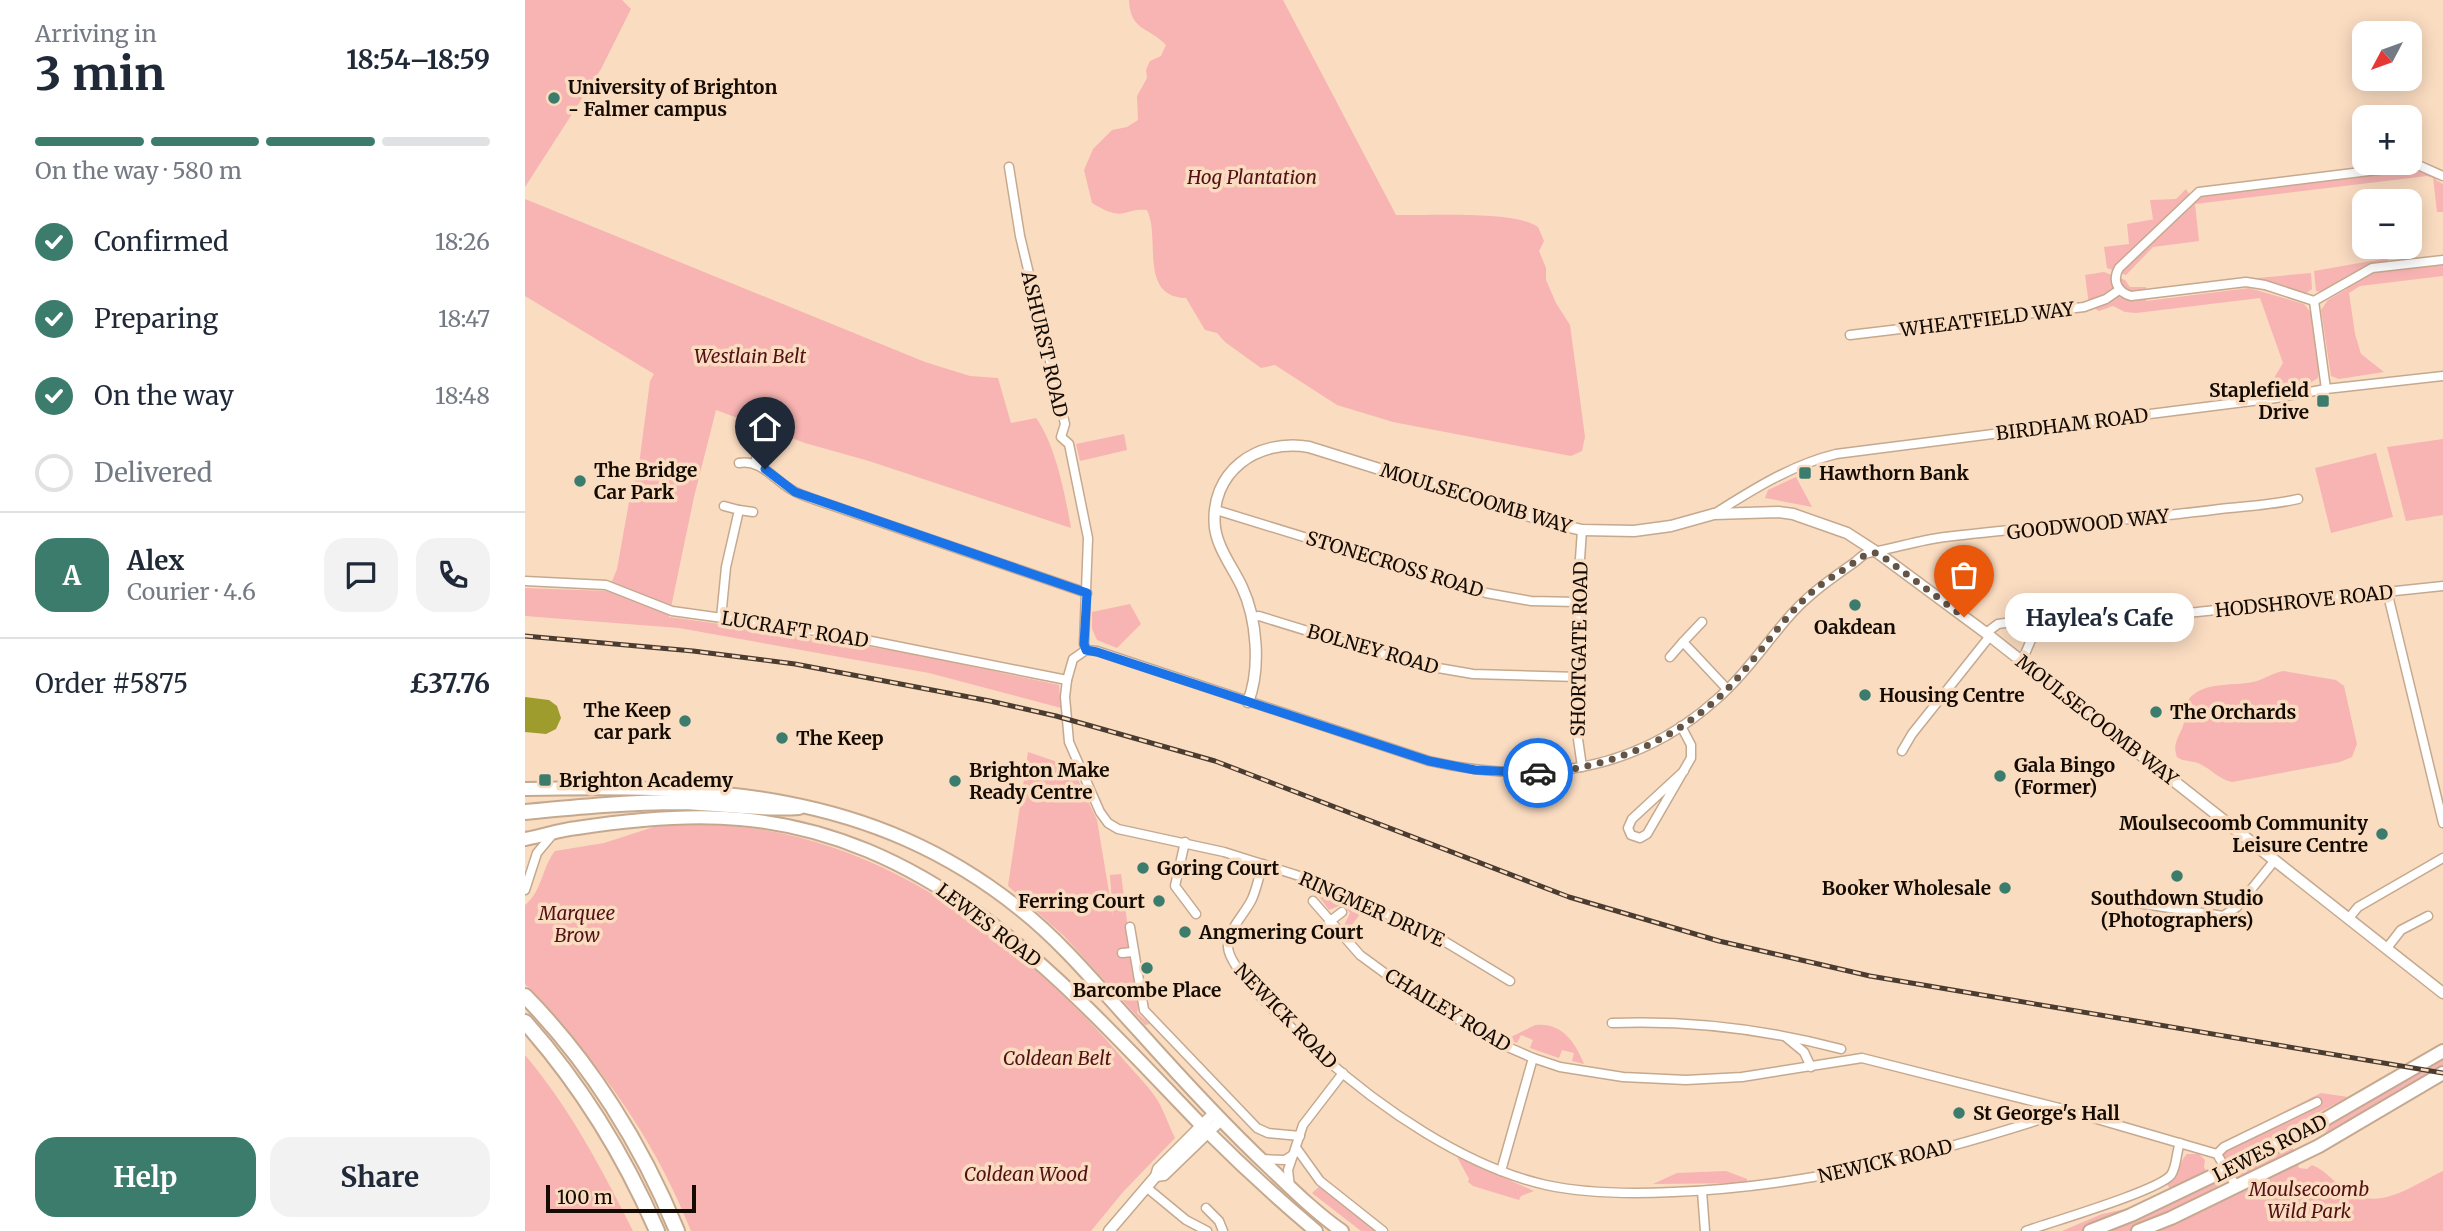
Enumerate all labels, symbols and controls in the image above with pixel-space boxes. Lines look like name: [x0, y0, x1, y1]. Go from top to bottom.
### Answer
text: Arriving in: [35, 19, 157, 48]
north arrow: [2352, 21, 2422, 91]
map controls: [2352, 21, 2422, 259]
text: 18:54–18:59: [346, 43, 490, 76]
text: 3 min: [35, 45, 165, 103]
place label: University of Brighton - Falmer campus: [568, 75, 777, 121]
marker: University of Brighton - Falmer campus: [546, 90, 562, 106]
button: +: [2352, 105, 2422, 175]
text: On the way · 580 m: [35, 156, 242, 185]
park label: Hog Plantation: [1186, 165, 1317, 189]
button: −: [2352, 189, 2422, 259]
icon: check: [35, 223, 73, 261]
text: Confirmed: [94, 225, 229, 258]
text: 18:26: [435, 227, 490, 256]
street label: ASHURST ROAD: [1016, 267, 1074, 420]
street label: WHEATFIELD WAY: [1897, 296, 2076, 342]
icon: check: [35, 300, 73, 338]
text: Preparing: [94, 302, 218, 335]
text: 18:47: [438, 304, 490, 333]
park label: Westlain Belt: [694, 344, 806, 368]
icon: check: [35, 377, 73, 415]
place label: Staplefield Drive: [2209, 378, 2309, 424]
text: On the way: [94, 379, 234, 412]
text: 18:48: [435, 381, 490, 410]
marker: Staplefield Drive: [2315, 393, 2331, 409]
pin: [735, 397, 795, 469]
street label: BIRDHAM ROAD: [1994, 403, 2150, 445]
icon: home: [746, 408, 784, 446]
text: Delivered: [94, 456, 213, 489]
street label: MOULSECOOMB WAY: [1377, 457, 1575, 539]
place label: The Bridge Car Park: [594, 458, 697, 504]
place label: Hawthorn Bank: [1819, 461, 1969, 485]
marker: Hawthorn Bank: [1797, 465, 1813, 481]
marker: The Bridge Car Park: [572, 473, 588, 489]
street label: GOODWOOD WAY: [2006, 503, 2171, 544]
street label: STONECROSS ROAD: [1303, 526, 1487, 602]
button: chat: [324, 538, 398, 612]
button: phone: [416, 538, 490, 612]
text: Alex: [127, 544, 184, 577]
pin: [1934, 545, 1994, 617]
icon: bag: [1945, 556, 1983, 594]
text: A: [63, 559, 81, 592]
street label: SHORTGATE ROAD: [1565, 561, 1593, 737]
text: Courier · 4.6: [127, 577, 256, 606]
street label: HODSHROVE ROAD: [2214, 580, 2394, 622]
callout: Haylea's Cafe: [2006, 592, 2195, 642]
marker: Oakdean: [1847, 597, 1863, 613]
text: Haylea's Cafe: [2026, 603, 2173, 632]
street label: LUCRAFT ROAD: [720, 606, 870, 652]
place label: Oakdean: [1814, 615, 1896, 639]
street label: BOLNEY ROAD: [1304, 619, 1442, 679]
street label: MOULSECOOMB WAY: [2011, 649, 2183, 791]
text: Order #5875: [35, 667, 188, 700]
text: £37.76: [409, 667, 490, 700]
place label: Housing Centre: [1879, 683, 2025, 707]
marker: Housing Centre: [1857, 687, 1873, 703]
place label: The Keep car park: [583, 698, 672, 744]
place label: The Orchards: [2170, 700, 2296, 724]
marker: The Orchards: [2148, 704, 2164, 720]
marker: The Keep car park: [677, 713, 693, 729]
place label: The Keep: [796, 726, 884, 750]
marker: The Keep: [774, 730, 790, 746]
courier: [1503, 738, 1573, 808]
place label: Gala Bingo (Former): [2014, 753, 2115, 799]
icon: car: [1519, 754, 1557, 792]
place label: Brighton Make Ready Centre: [969, 758, 1110, 804]
place label: Brighton Academy: [559, 768, 734, 792]
marker: Gala Bingo (Former): [1992, 768, 2008, 784]
marker: Brighton Academy: [537, 772, 553, 788]
marker: Brighton Make Ready Centre: [947, 773, 963, 789]
place label: Moulsecoomb Community Leisure Centre: [2119, 811, 2369, 857]
marker: Moulsecoomb Community Leisure Centre: [2374, 826, 2390, 842]
place label: Goring Court: [1157, 856, 1280, 880]
marker: Goring Court: [1135, 860, 1151, 876]
street label: RINGMER DRIVE: [1295, 866, 1449, 952]
marker: Southdown Studio (Photographers): [2169, 868, 2185, 884]
place label: Booker Wholesale: [1822, 876, 1991, 900]
street label: LEWES ROAD: [932, 878, 1046, 972]
marker: Booker Wholesale: [1997, 880, 2013, 896]
place label: Southdown Studio (Photographers): [2091, 886, 2263, 932]
place label: Ferring Court: [1018, 889, 1145, 913]
marker: Ferring Court: [1151, 893, 1167, 909]
park label: Marquee Brow: [538, 901, 615, 947]
place label: Angmering Court: [1198, 920, 1364, 944]
marker: Angmering Court: [1177, 924, 1193, 940]
street label: NEWICK ROAD: [1230, 958, 1342, 1074]
marker: Barcombe Place: [1139, 960, 1155, 976]
street label: CHAILEY ROAD: [1381, 963, 1515, 1057]
place label: Barcombe Place: [1073, 978, 1221, 1002]
park label: Coldean Belt: [1003, 1046, 1112, 1070]
place label: St George's Hall: [1973, 1101, 2120, 1125]
marker: St George's Hall: [1951, 1105, 1967, 1121]
street label: LEWES ROAD: [2209, 1109, 2331, 1187]
street label: NEWICK ROAD: [1815, 1134, 1955, 1188]
button: Help: [35, 1137, 256, 1217]
button: Share: [270, 1137, 490, 1217]
park label: Coldean Wood: [964, 1162, 1088, 1186]
park label: Moulsecoomb Wild Park: [2248, 1177, 2369, 1223]
scale bar: [546, 1182, 697, 1214]
text: 100 m: [557, 1185, 613, 1209]

